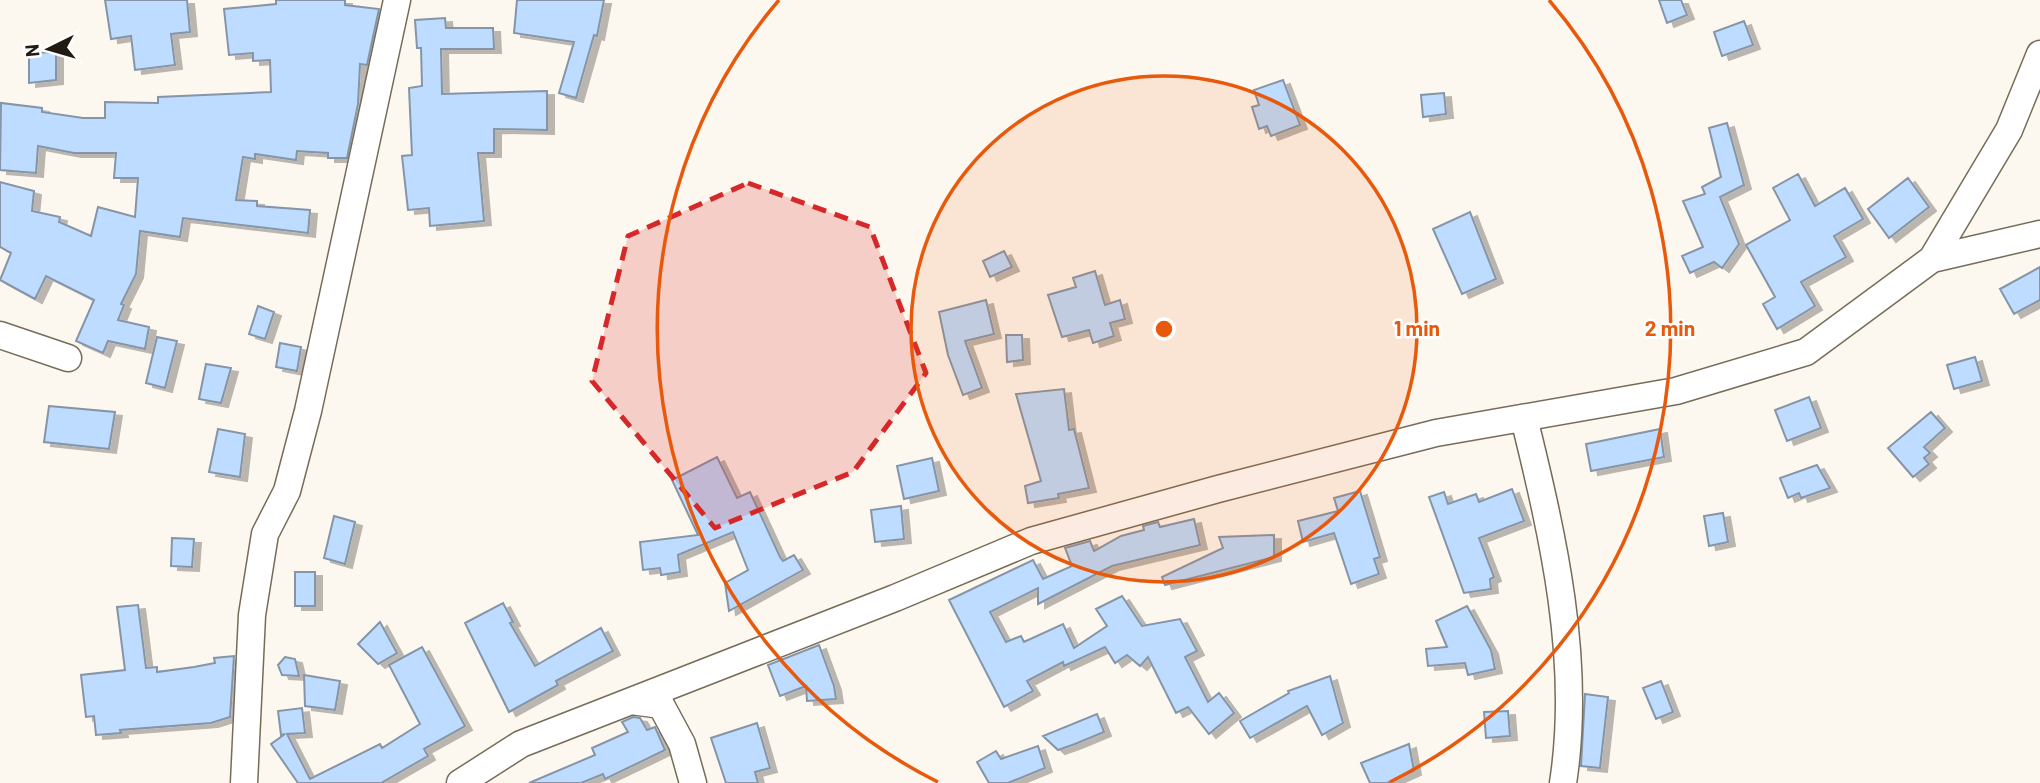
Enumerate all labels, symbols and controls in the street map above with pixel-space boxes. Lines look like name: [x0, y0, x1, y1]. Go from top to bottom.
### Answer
north arrow: [14, 14, 84, 84]
text: N: [20, 43, 44, 58]
text: 1 min: [1394, 315, 1440, 340]
text: 2 min: [1645, 315, 1695, 340]
centre of rings: [1152, 317, 1176, 341]

